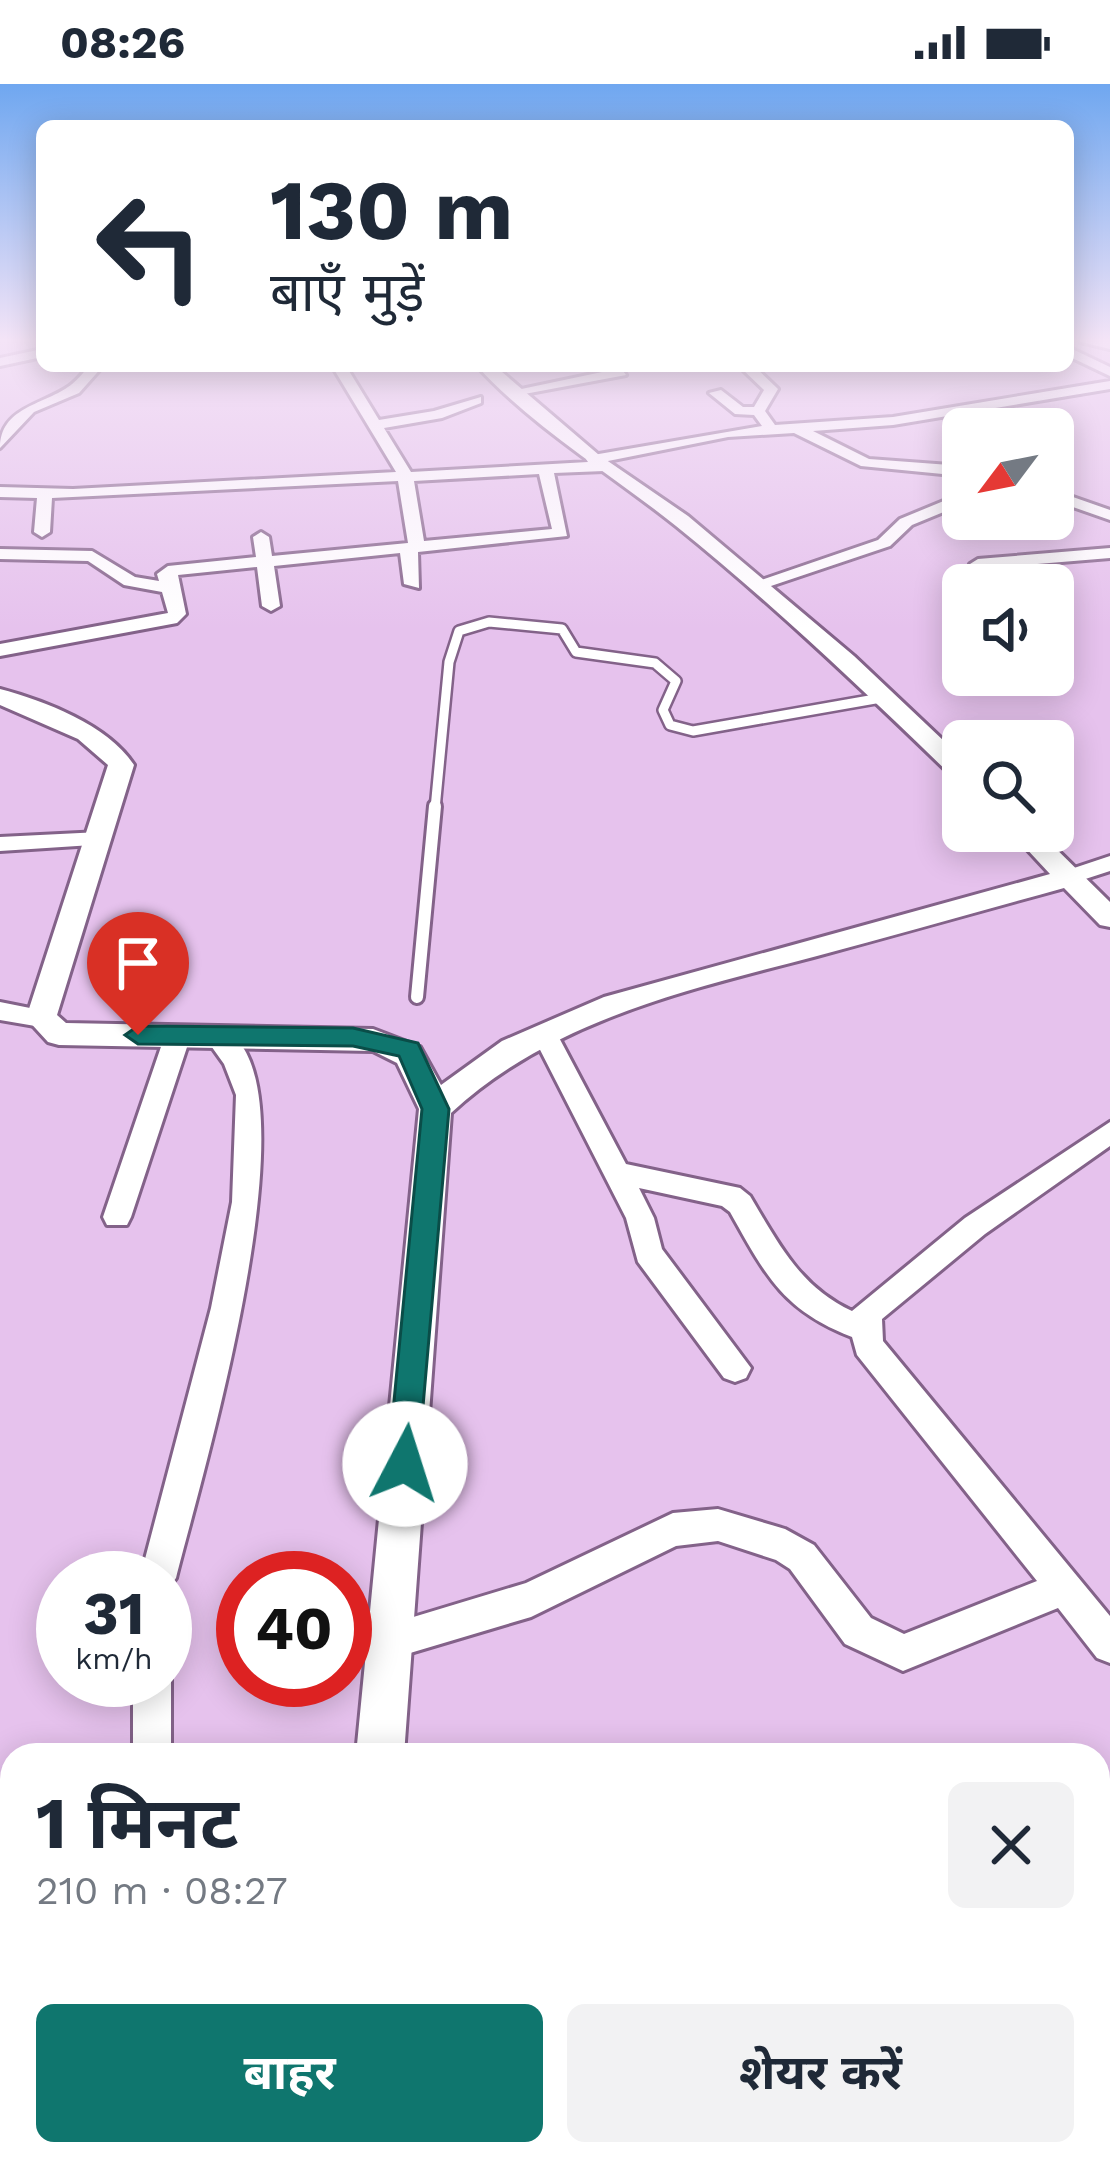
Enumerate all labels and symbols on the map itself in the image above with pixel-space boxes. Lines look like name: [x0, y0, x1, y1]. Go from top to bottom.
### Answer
north arrow: [942, 408, 1074, 540]
pin: [87, 912, 189, 1035]
position arrow: [342, 1401, 468, 1527]
speed limit sign: 40: [216, 1551, 372, 1707]

